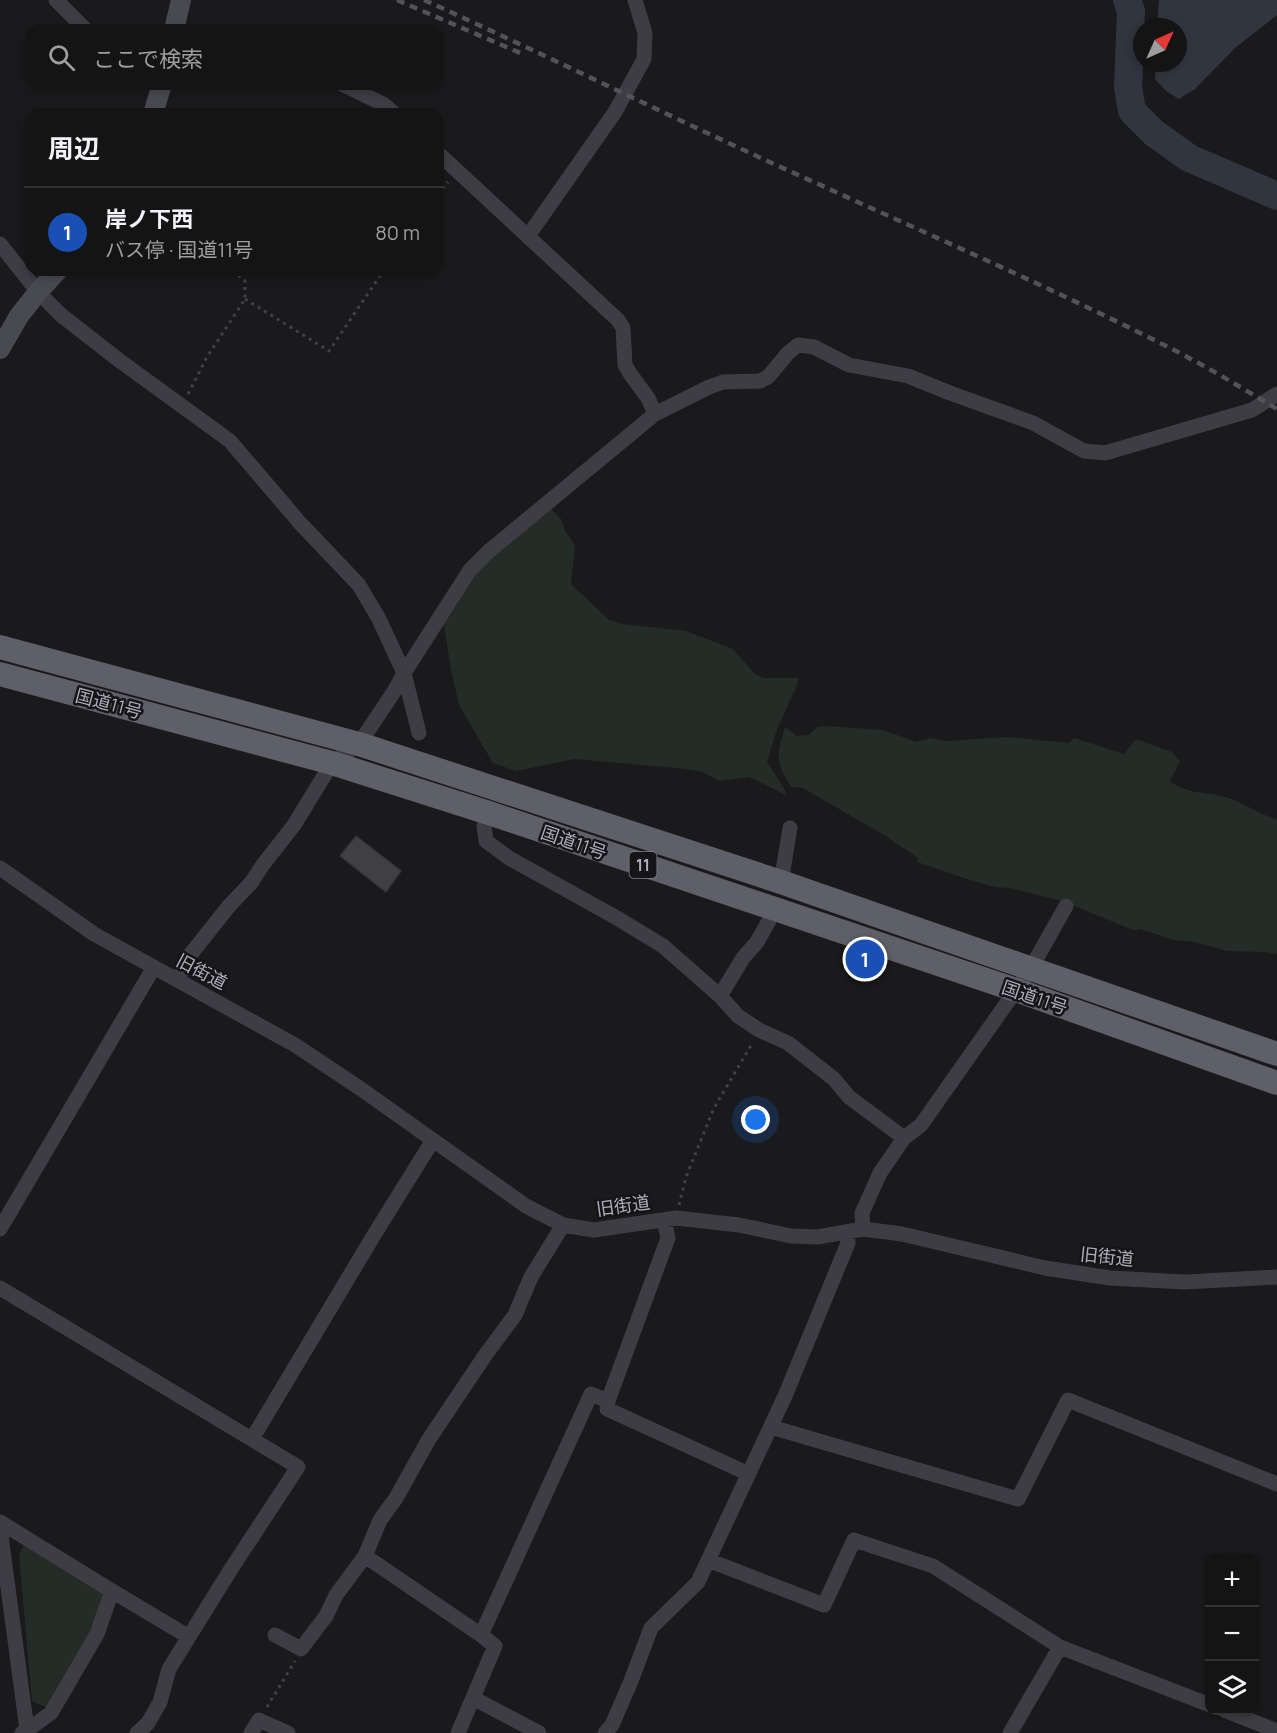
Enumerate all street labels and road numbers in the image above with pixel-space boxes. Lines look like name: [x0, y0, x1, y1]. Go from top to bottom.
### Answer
street label: 国道11号: [73, 683, 145, 723]
street label: 国道11号: [538, 820, 610, 864]
road number: 11: [630, 852, 656, 878]
street label: 旧街道: [173, 948, 231, 994]
street label: 国道11号: [999, 975, 1071, 1019]
street label: 旧街道: [595, 1189, 651, 1221]
street label: 旧街道: [1079, 1241, 1135, 1271]

